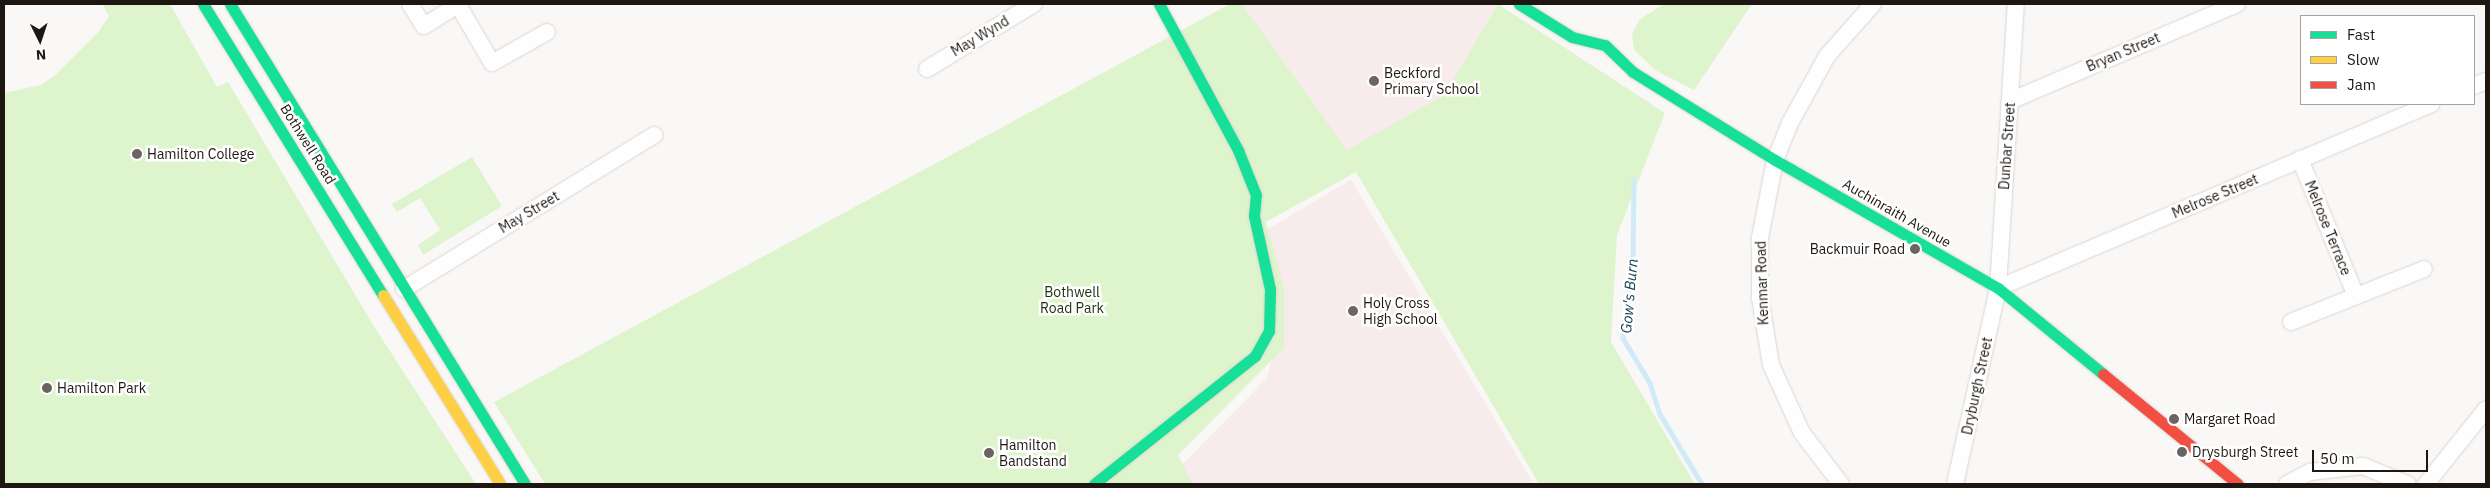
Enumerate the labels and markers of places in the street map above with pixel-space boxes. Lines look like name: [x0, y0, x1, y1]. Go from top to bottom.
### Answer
place label: Beckford Primary School: [1384, 65, 1479, 98]
marker: Beckford Primary School: [1368, 75, 1380, 87]
place label: Hamilton College: [147, 146, 255, 162]
marker: Hamilton College: [131, 148, 143, 160]
place label: Backmuir Road: [1810, 241, 1905, 257]
marker: Backmuir Road: [1909, 243, 1921, 255]
place label: Holy Cross High School: [1363, 295, 1438, 328]
marker: Holy Cross High School: [1347, 305, 1359, 317]
place label: Hamilton Park: [57, 380, 146, 396]
marker: Hamilton Park: [41, 382, 53, 394]
place label: Margaret Road: [2184, 411, 2276, 427]
marker: Margaret Road: [2168, 413, 2180, 425]
place label: Hamilton Bandstand: [999, 437, 1067, 470]
place label: Drysburgh Street: [2192, 444, 2298, 460]
marker: Drysburgh Street: [2176, 446, 2188, 458]
marker: Hamilton Bandstand: [983, 447, 995, 459]

